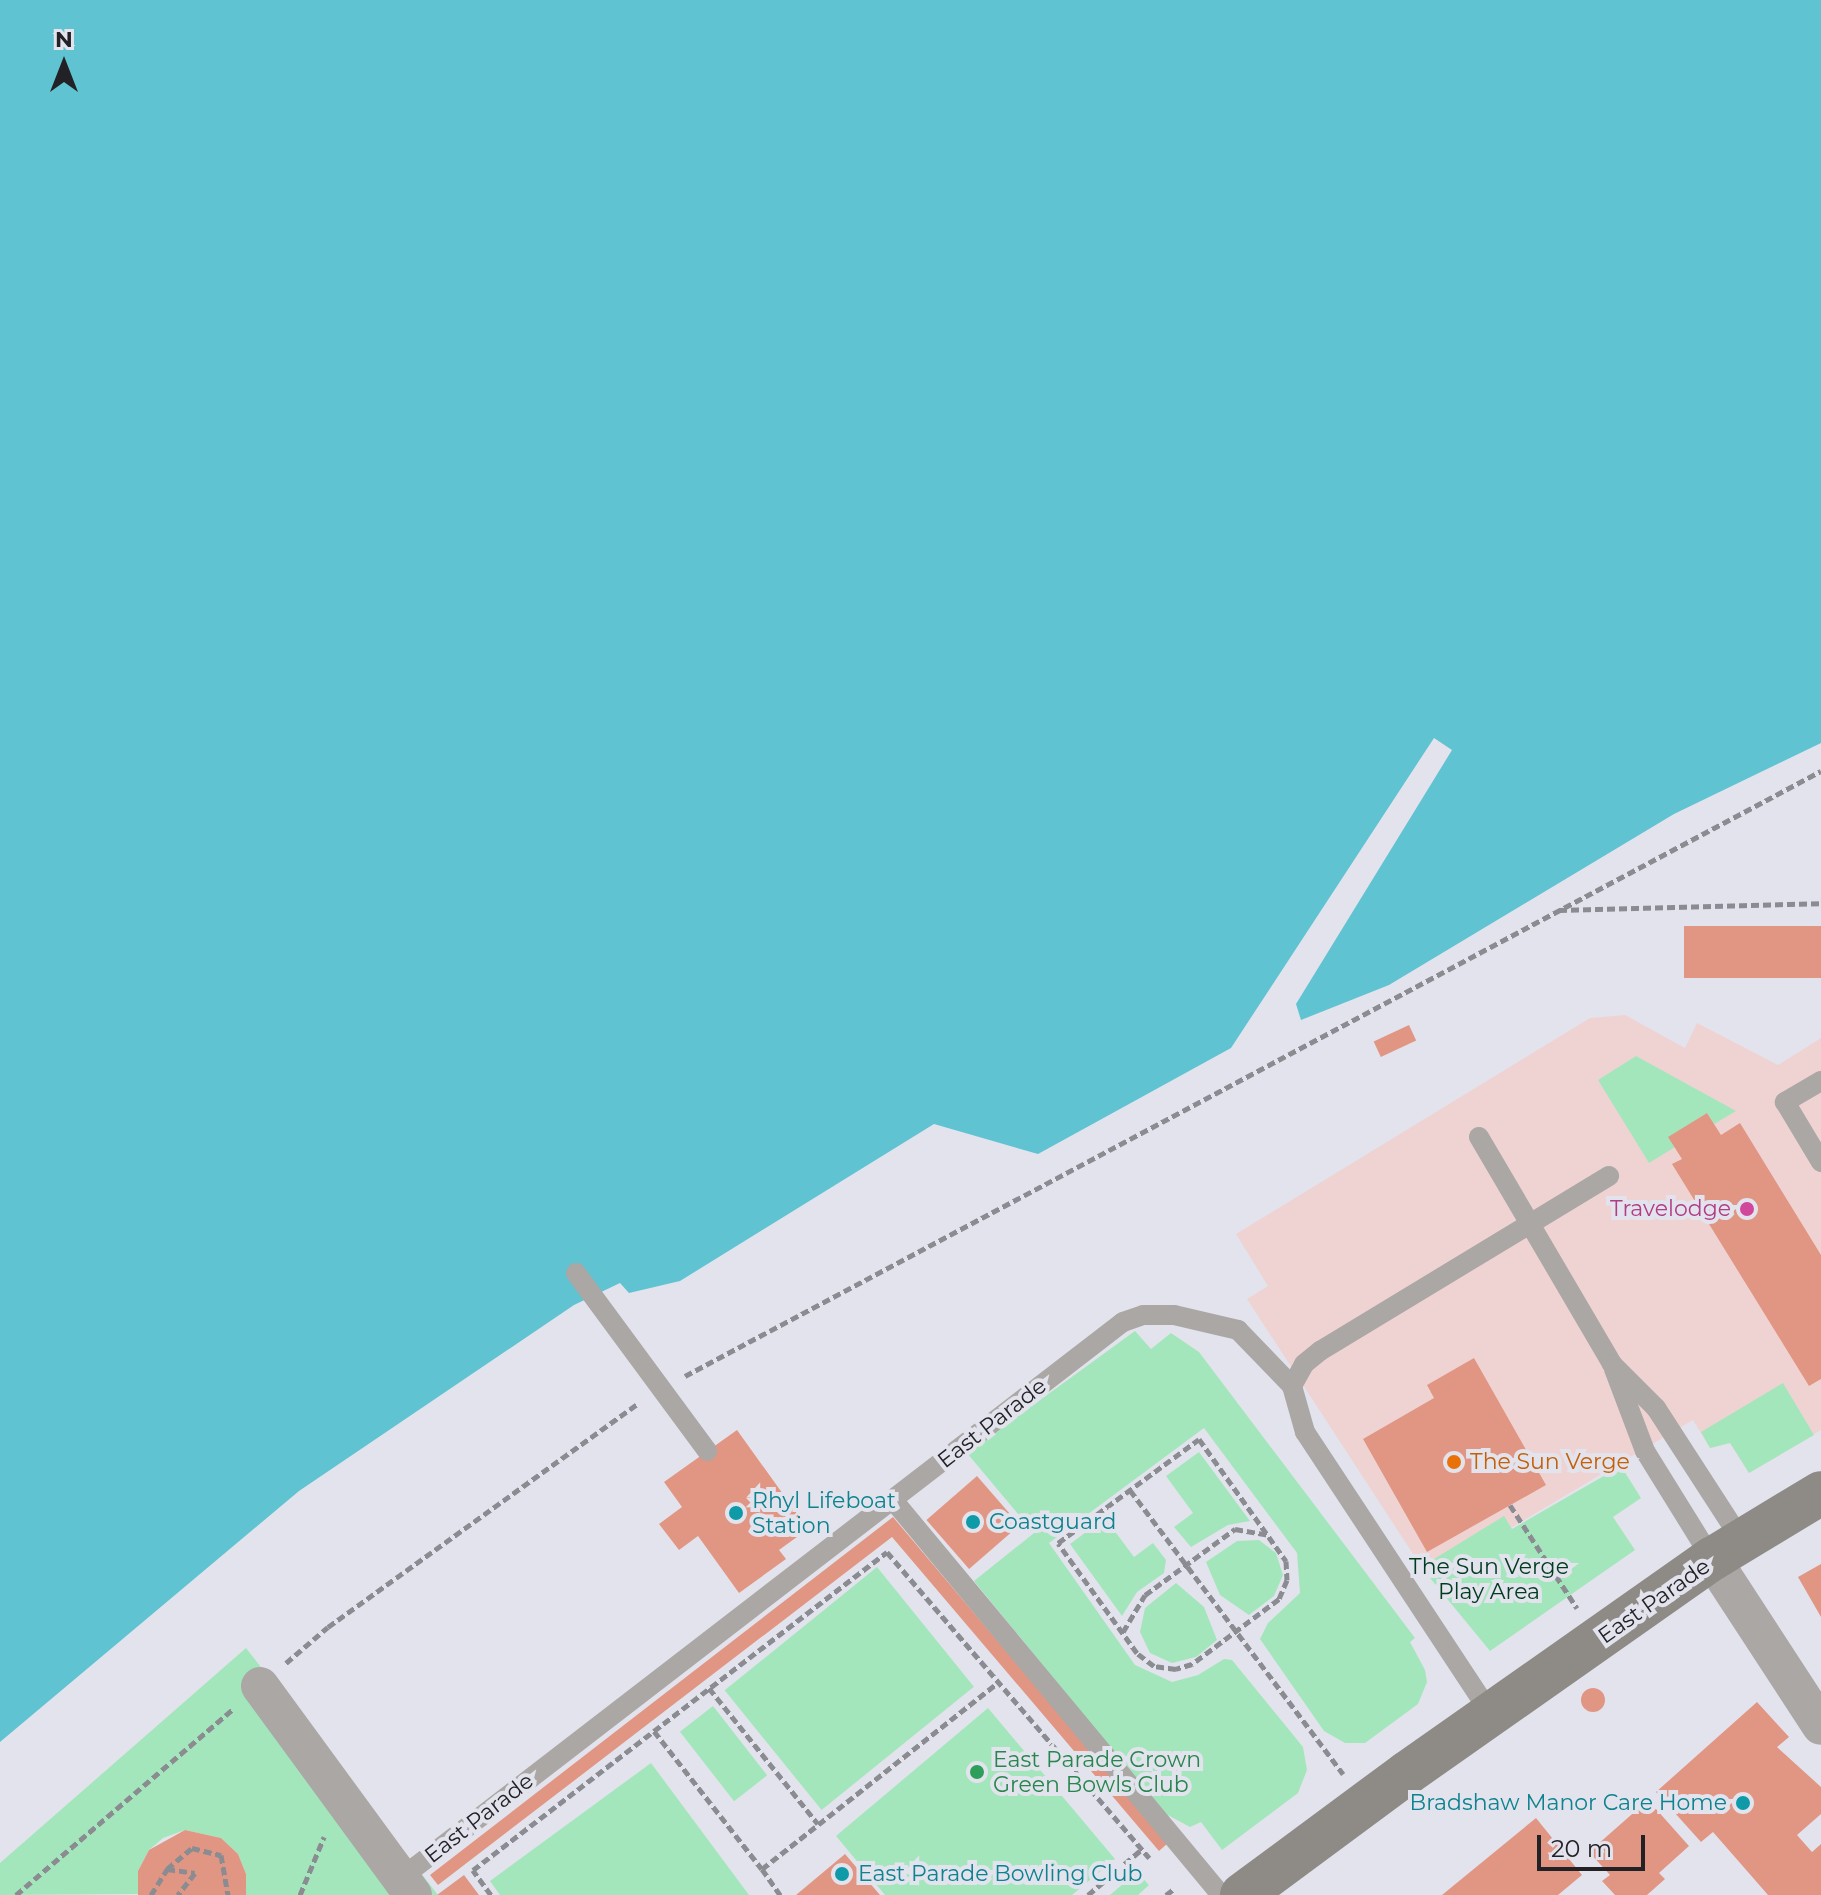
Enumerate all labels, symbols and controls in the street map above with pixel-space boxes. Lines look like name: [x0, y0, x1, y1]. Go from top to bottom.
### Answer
north arrow: [24, 24, 104, 104]
text: N: [55, 26, 73, 53]
place label: Travelodge: [1610, 1196, 1731, 1222]
marker: Travelodge: [1738, 1200, 1756, 1218]
street label: East Parade: [932, 1372, 1052, 1474]
place label: The Sun Verge: [1470, 1449, 1630, 1475]
marker: The Sun Verge: [1445, 1453, 1463, 1471]
place label: Rhyl Lifeboat Station: [752, 1487, 896, 1538]
marker: Rhyl Lifeboat Station: [727, 1504, 745, 1522]
place label: Coastguard: [989, 1509, 1116, 1535]
marker: Coastguard: [964, 1513, 982, 1531]
park label: The Sun Verge Play Area: [1409, 1553, 1569, 1604]
street label: East Parade: [1593, 1553, 1715, 1649]
place label: East Parade Crown Green Bowls Club: [993, 1746, 1201, 1798]
marker: East Parade Crown Green Bowls Club: [968, 1763, 986, 1781]
street label: East Parade: [419, 1767, 539, 1869]
place label: Bradshaw Manor Care Home: [1410, 1790, 1727, 1816]
marker: Bradshaw Manor Care Home: [1734, 1794, 1752, 1812]
scale bar: [1541, 1819, 1649, 1869]
text: 20 m: [1551, 1834, 1612, 1863]
place label: East Parade Bowling Club: [858, 1861, 1142, 1887]
marker: East Parade Bowling Club: [833, 1865, 851, 1883]

